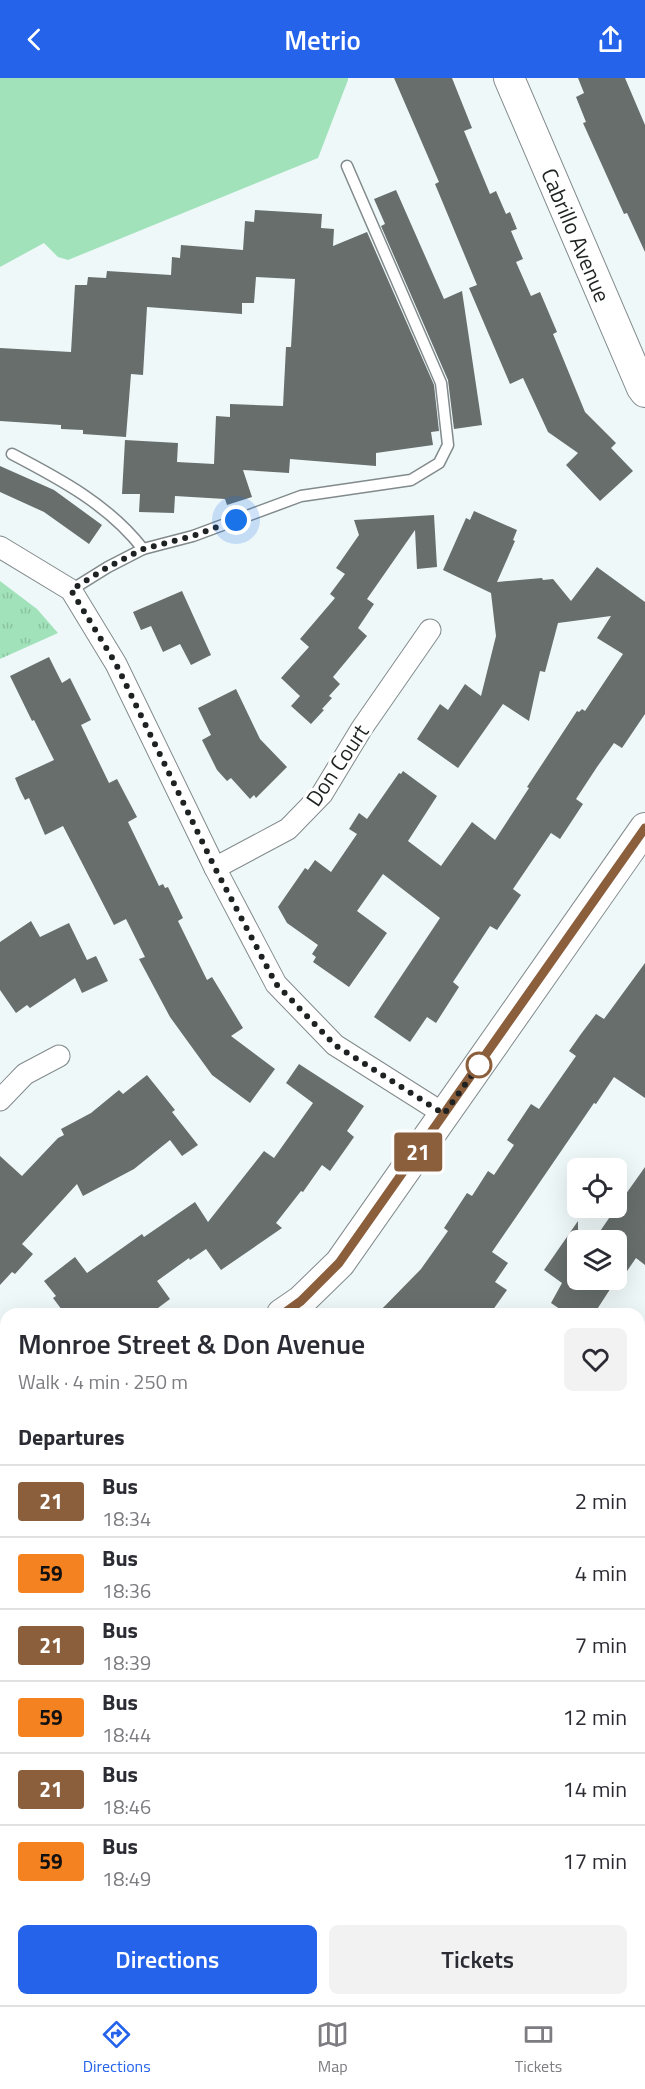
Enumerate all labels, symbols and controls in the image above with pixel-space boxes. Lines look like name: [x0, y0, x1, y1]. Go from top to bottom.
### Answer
text: Metrio: [284, 19, 361, 60]
icon: back: [18, 23, 51, 56]
icon: share: [594, 23, 627, 56]
street label: Cabrillo Avenue: [533, 163, 619, 307]
your location: [221, 505, 251, 535]
street label: Don Court: [297, 717, 377, 813]
unlabelled marker: [466, 1052, 492, 1078]
line badge: 21: [391, 1132, 445, 1172]
text: 21: [406, 1136, 430, 1168]
map controls: [567, 1158, 627, 1290]
button: locate: [567, 1158, 627, 1218]
button: layers: [567, 1230, 627, 1290]
text: Monroe Street & Don Avenue: [18, 1322, 365, 1365]
button: heart: [564, 1328, 627, 1391]
text: Walk · 4 min · 250 m: [18, 1366, 188, 1397]
text: Departures: [18, 1420, 125, 1454]
text: Bus: [102, 1469, 138, 1503]
text: 2 min: [575, 1484, 627, 1518]
text: 21: [39, 1485, 63, 1517]
text: 18:34: [102, 1503, 151, 1534]
text: Bus: [102, 1541, 138, 1575]
text: 4 min: [575, 1556, 627, 1590]
text: 59: [39, 1557, 63, 1589]
text: 18:36: [102, 1575, 151, 1606]
text: Bus: [102, 1613, 138, 1647]
text: 7 min: [575, 1628, 627, 1662]
text: 21: [39, 1629, 63, 1661]
text: 18:39: [102, 1647, 151, 1678]
text: Bus: [102, 1685, 138, 1719]
text: 12 min: [562, 1700, 627, 1734]
text: 59: [39, 1701, 63, 1733]
text: 18:44: [102, 1719, 151, 1750]
text: Bus: [102, 1757, 138, 1791]
text: 14 min: [562, 1772, 627, 1806]
text: 21: [39, 1773, 63, 1805]
text: 18:46: [102, 1791, 151, 1822]
text: Bus: [102, 1829, 138, 1863]
text: 17 min: [562, 1844, 627, 1878]
text: 59: [39, 1845, 63, 1877]
text: 18:49: [102, 1863, 151, 1894]
button: Directions: [18, 1925, 317, 1994]
button: Tickets: [329, 1925, 627, 1994]
tab: Directions: [83, 2018, 151, 2078]
tab: Map: [316, 2018, 349, 2078]
tab: Tickets: [515, 2018, 562, 2078]

